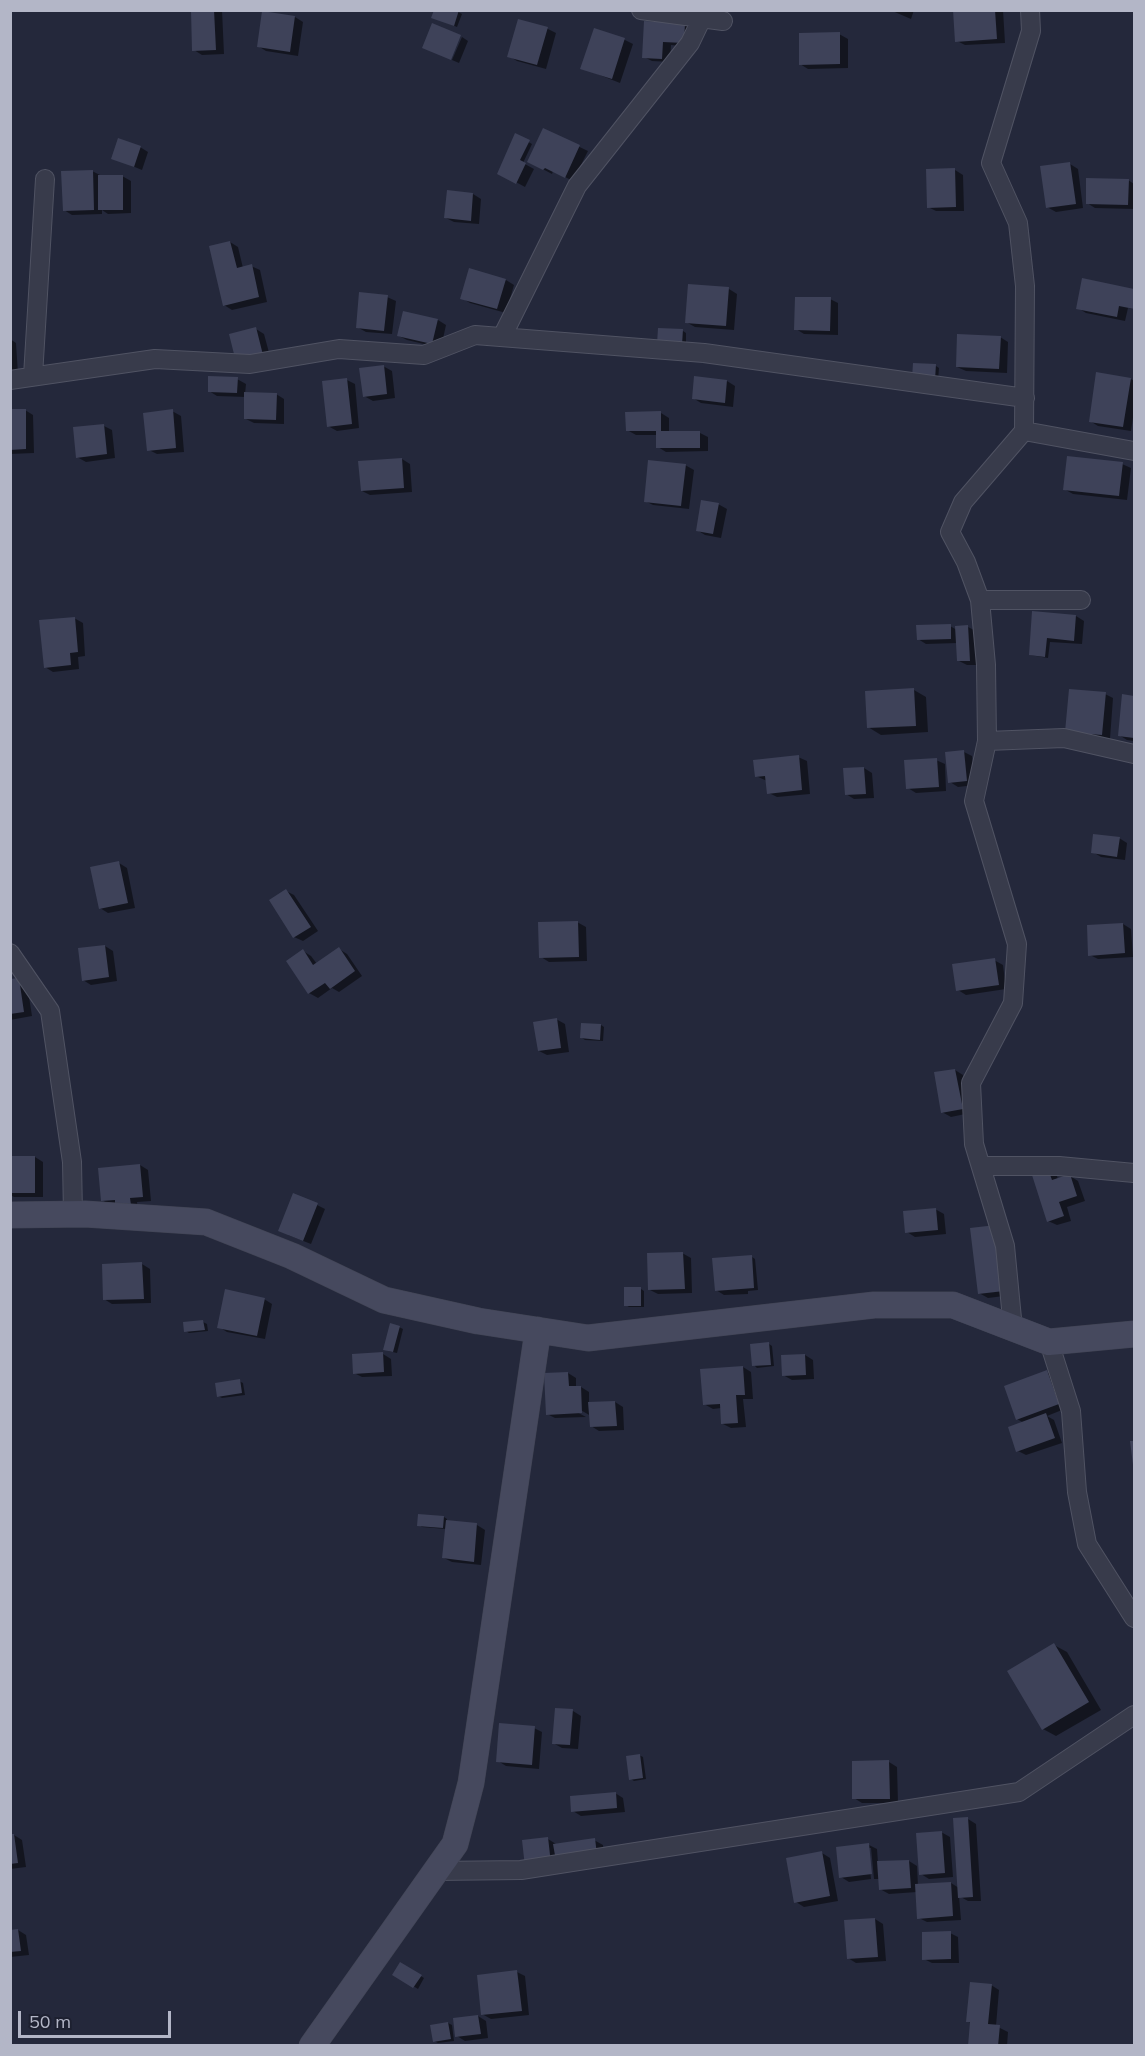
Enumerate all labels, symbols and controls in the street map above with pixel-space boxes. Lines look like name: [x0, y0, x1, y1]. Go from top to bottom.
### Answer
scale bar: [21, 1999, 174, 2037]
text: 50 m: [29, 2010, 71, 2033]

